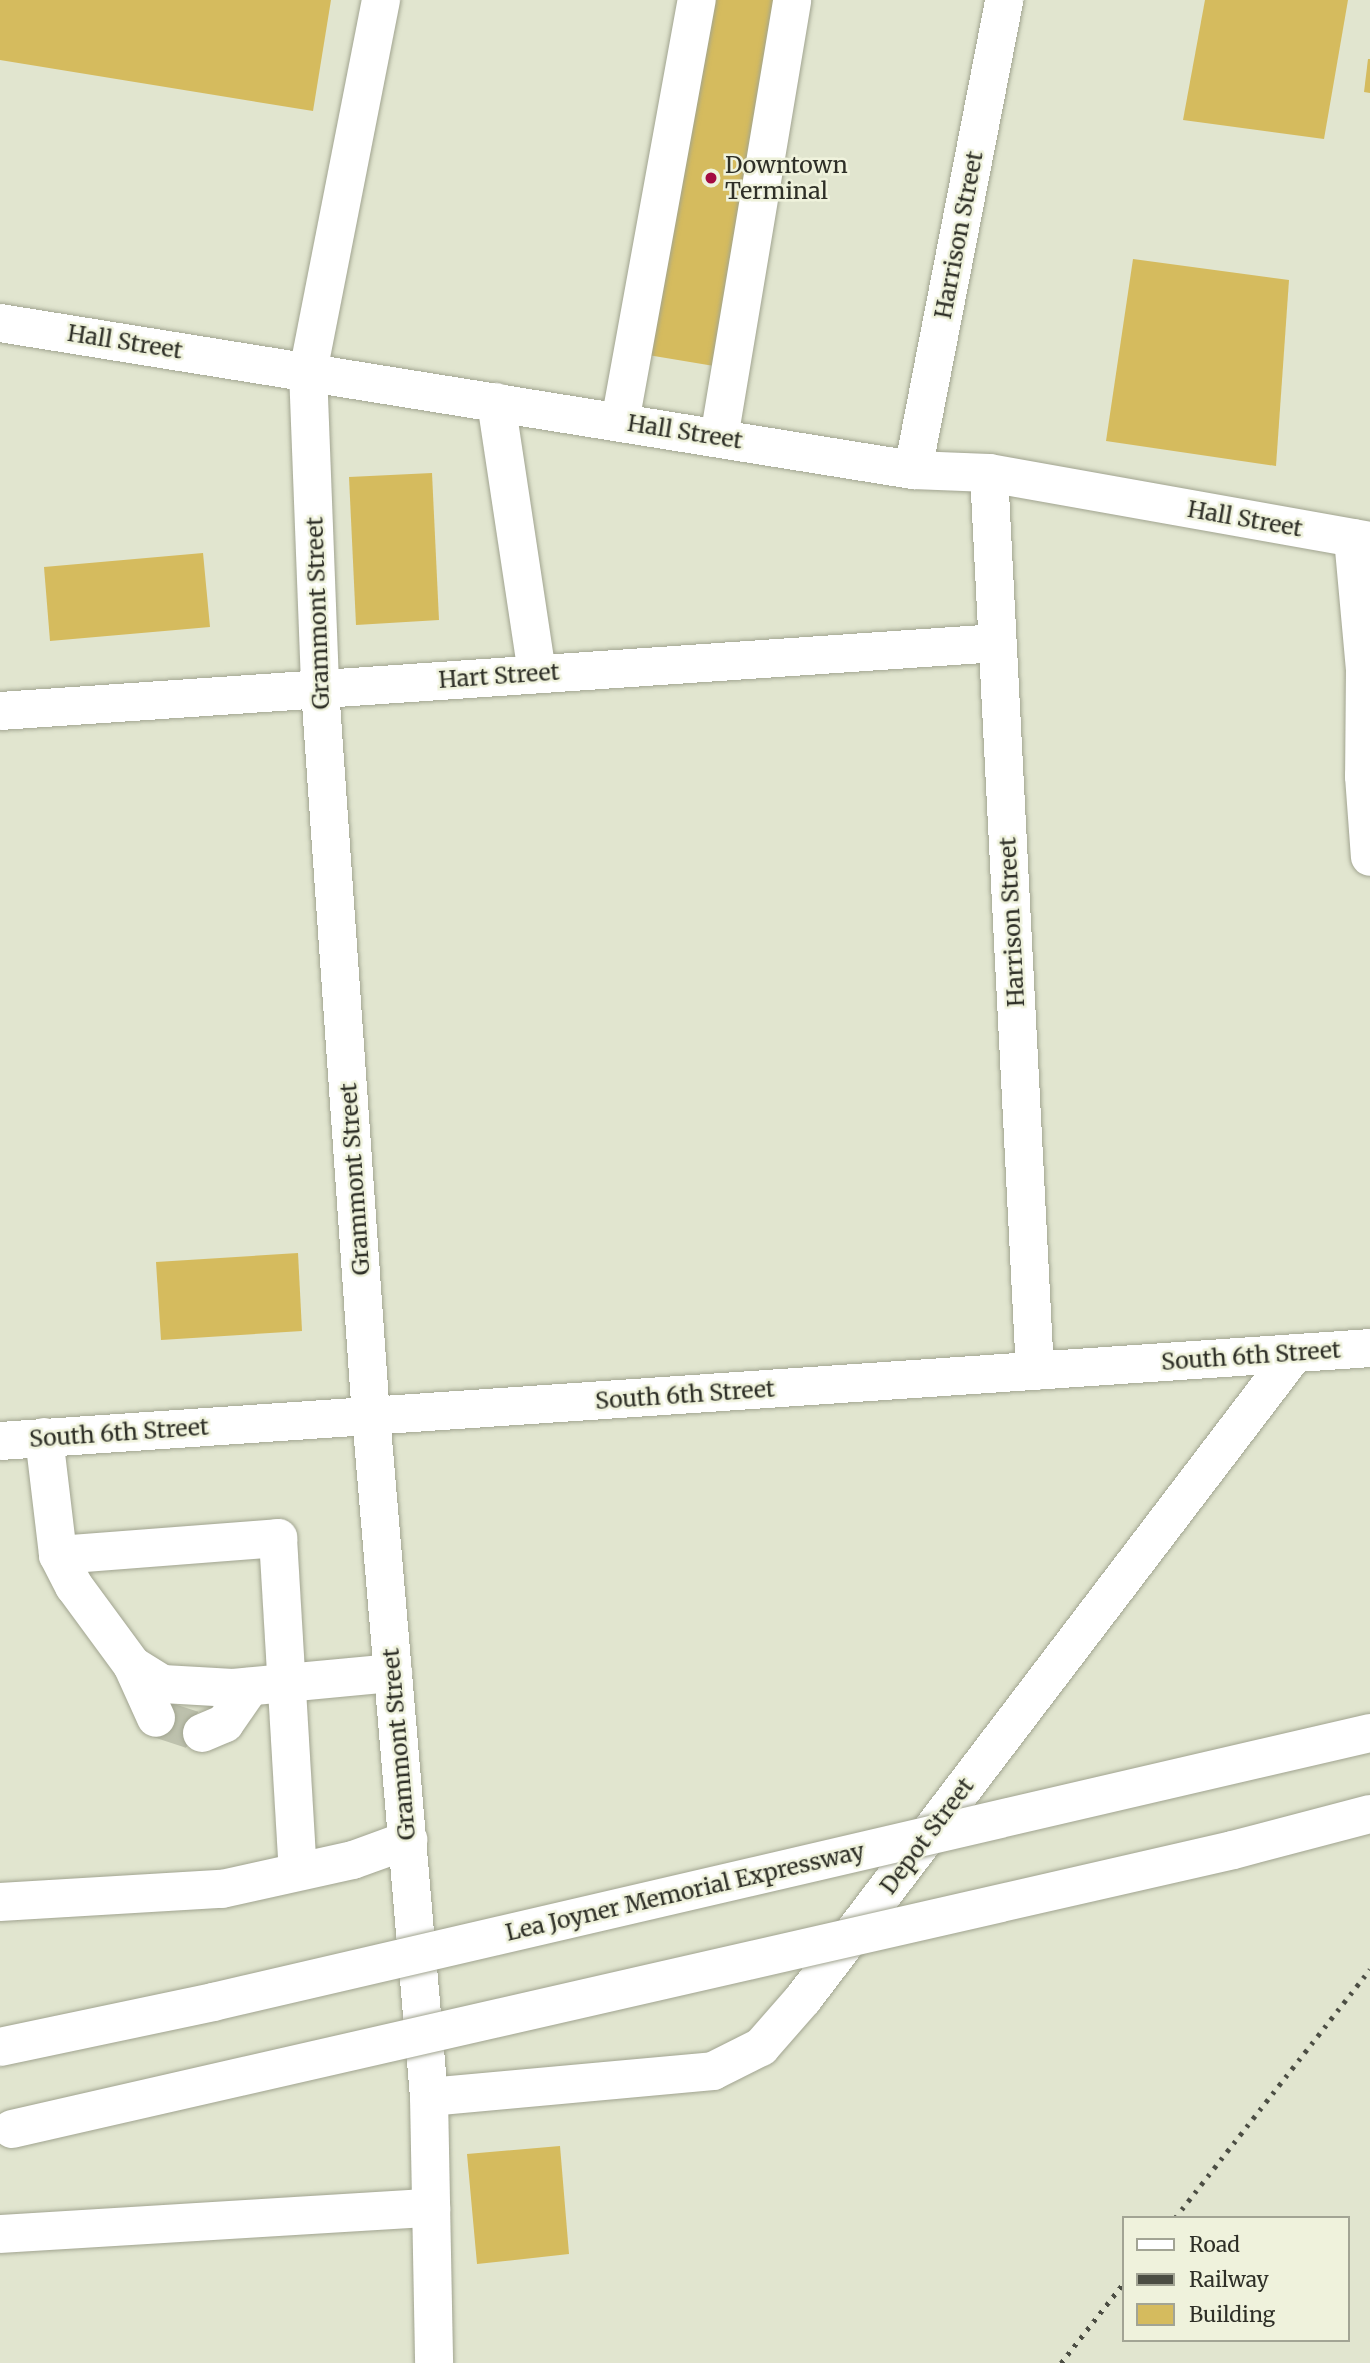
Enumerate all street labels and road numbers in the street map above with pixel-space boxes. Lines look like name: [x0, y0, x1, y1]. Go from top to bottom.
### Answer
street label: Harrison Street: [929, 149, 989, 321]
street label: Hall Street: [65, 319, 185, 365]
street label: Hall Street: [625, 409, 745, 455]
street label: Hall Street: [1185, 495, 1305, 543]
street label: Grammont Street: [301, 516, 335, 710]
street label: Hart Street: [438, 658, 560, 694]
street label: Harrison Street: [994, 836, 1030, 1008]
street label: Grammont Street: [335, 1082, 375, 1276]
street label: South 6th Street: [1160, 1336, 1342, 1376]
street label: South 6th Street: [594, 1375, 776, 1415]
street label: South 6th Street: [28, 1413, 210, 1453]
street label: Grammont Street: [377, 1647, 421, 1841]
street label: Depot Street: [874, 1773, 980, 1899]
street label: Lea Joyner Memorial Expressway: [503, 1837, 867, 1947]

